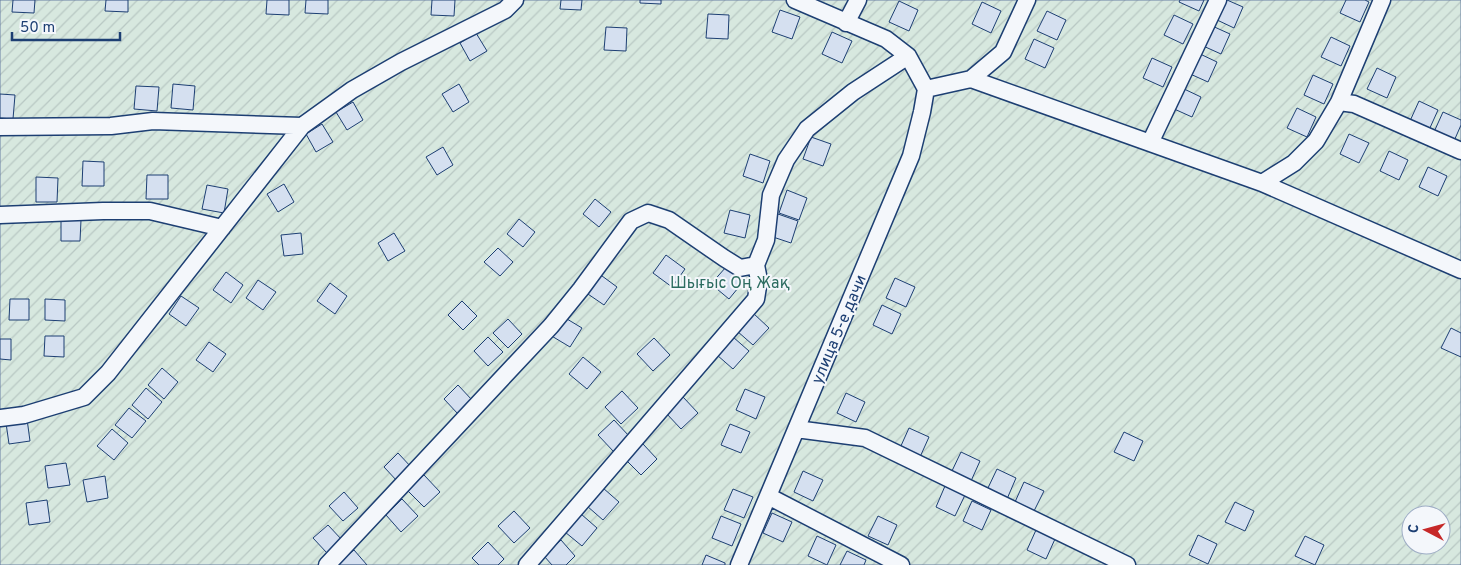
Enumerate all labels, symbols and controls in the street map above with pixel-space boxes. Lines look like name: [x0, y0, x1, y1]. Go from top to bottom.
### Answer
scale bar: [12, 10, 120, 42]
text: 50 m: [20, 19, 55, 38]
street label: улица 5-е дачи: [808, 272, 872, 387]
park label: Шығыс Оң Жақ: [670, 274, 790, 294]
north arrow: [1401, 505, 1451, 555]
text: С: [1406, 523, 1423, 534]

